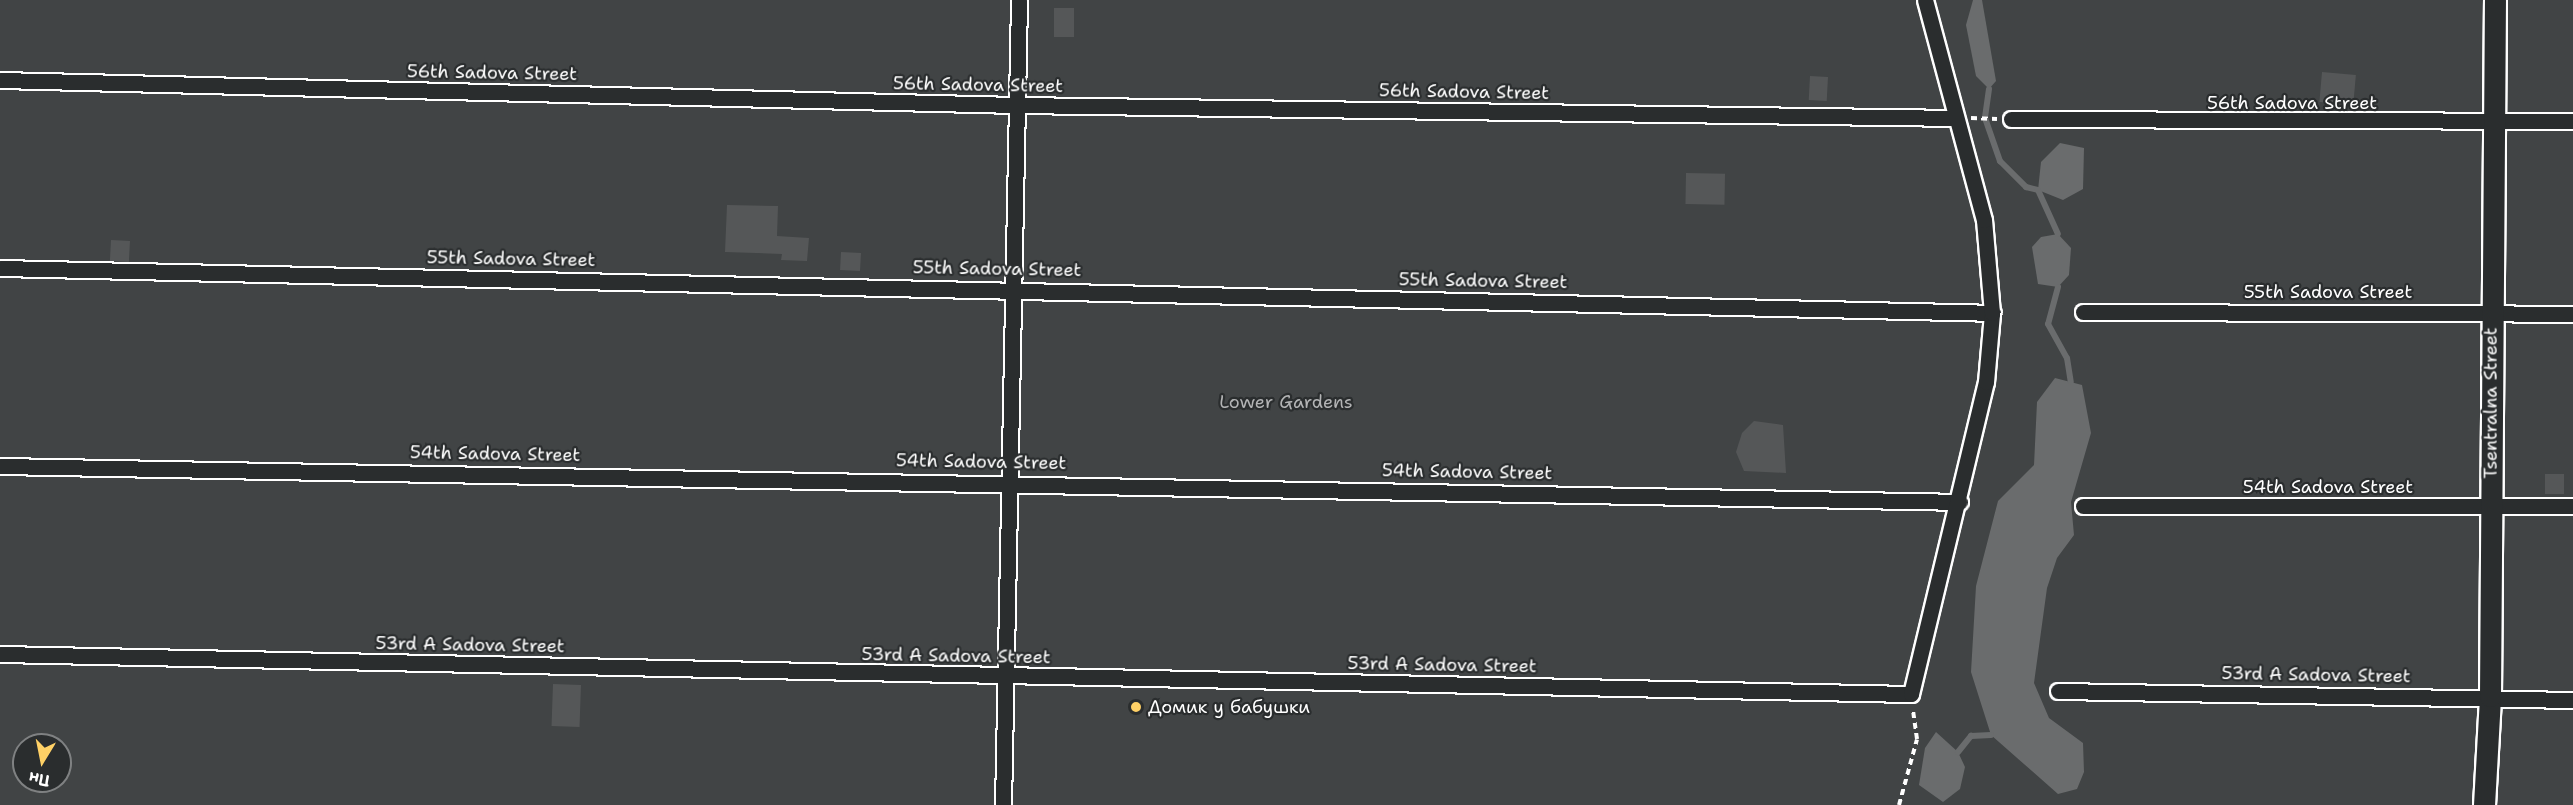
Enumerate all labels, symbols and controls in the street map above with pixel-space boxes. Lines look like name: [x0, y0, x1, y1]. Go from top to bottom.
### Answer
street label: 56th Sadova Street: [407, 61, 577, 85]
street label: 56th Sadova Street: [893, 73, 1063, 97]
street label: 56th Sadova Street: [1379, 80, 1549, 104]
street label: 56th Sadova Street: [2207, 92, 2377, 114]
street label: 55th Sadova Street: [426, 247, 596, 271]
street label: 55th Sadova Street: [912, 257, 1082, 281]
street label: 55th Sadova Street: [1398, 269, 1568, 293]
street label: 55th Sadova Street: [2244, 281, 2412, 303]
street label: Tsentralna Street: [2480, 327, 2502, 479]
park label: Lower Gardens: [1219, 391, 1353, 413]
street label: 54th Sadova Street: [410, 442, 580, 466]
street label: 54th Sadova Street: [896, 450, 1066, 474]
street label: 54th Sadova Street: [1382, 460, 1552, 484]
street label: 54th Sadova Street: [2243, 476, 2413, 498]
street label: 53rd A Sadova Street: [375, 633, 565, 657]
street label: 53rd A Sadova Street: [861, 644, 1051, 668]
street label: 53rd A Sadova Street: [1347, 653, 1537, 677]
street label: 53rd A Sadova Street: [2221, 663, 2411, 687]
place label: Домик у бабушки: [1148, 696, 1310, 718]
marker: Домик у бабушки: [1129, 700, 1143, 714]
north arrow: [12, 733, 72, 793]
text: Пн: [27, 767, 51, 791]

